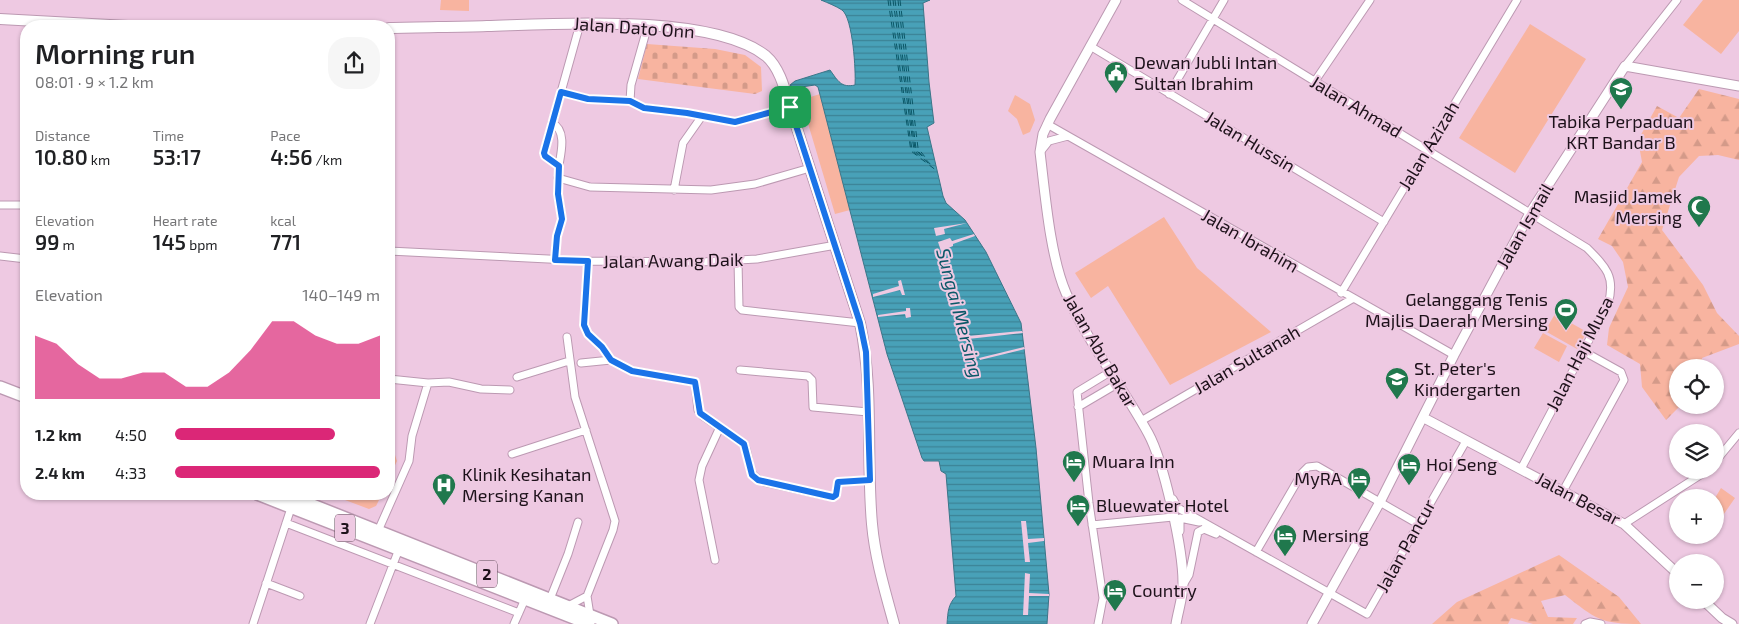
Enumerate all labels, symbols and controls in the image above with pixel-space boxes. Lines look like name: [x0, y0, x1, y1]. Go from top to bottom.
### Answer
street label: Jalan Dato Onn: [573, 12, 695, 42]
text: Morning run: [35, 36, 195, 70]
button: share: [328, 37, 380, 89]
place label: Dewan Jubli Intan Sultan Ibrahim: [1134, 51, 1277, 94]
public building icon: Dewan Jubli Intan Sultan Ibrahim: [1103, 60, 1129, 94]
street label: Jalan Ahmad: [1307, 70, 1406, 142]
text: 08:01 · 9 × 1.2 km: [35, 72, 154, 91]
school or university icon: Tabika Perpaduan KRT Bandar B: [1608, 76, 1634, 110]
pin: [769, 86, 811, 128]
icon: arrive: [776, 93, 804, 121]
street label: Jalan Azizah: [1393, 97, 1463, 194]
street label: Jalan Hussin: [1201, 106, 1300, 177]
place label: Tabika Perpaduan KRT Bandar B: [1548, 110, 1694, 153]
text: Distance: [35, 127, 90, 144]
text: Time: [153, 127, 184, 144]
text: Pace: [270, 127, 300, 144]
text: 10.80: [35, 144, 88, 169]
text: 53:17: [153, 144, 201, 169]
text: 4:56: [270, 144, 312, 169]
text: km: [88, 151, 110, 168]
text: /km: [312, 151, 342, 168]
street label: Jalan Ismail: [1491, 178, 1558, 272]
place label: Masjid Jamek Mersing: [1574, 185, 1682, 228]
mosque icon: Masjid Jamek Mersing: [1686, 194, 1712, 228]
street label: Jalan Ibrahim: [1198, 203, 1303, 277]
text: Elevation: [35, 212, 94, 229]
text: Heart rate: [153, 212, 217, 229]
text: kcal: [270, 212, 296, 229]
text: 99: [35, 229, 59, 254]
text: 145: [153, 229, 186, 254]
text: 771: [270, 229, 301, 254]
text: m: [59, 236, 75, 253]
text: bpm: [186, 236, 218, 253]
water label: Sungai Mersing: [932, 245, 989, 380]
street label: Jalan Awang Daik: [602, 248, 744, 272]
text: Elevation: [35, 285, 103, 304]
text: 140–149 m: [302, 285, 380, 304]
place label: Gelanggang Tenis Majlis Daerah Mersing: [1365, 288, 1548, 331]
street label: Jalan Abu Bakar: [1059, 289, 1142, 412]
street label: Jalan Haji Musa: [1541, 293, 1617, 415]
sports icon: Gelanggang Tenis Majlis Daerah Mersing: [1553, 297, 1579, 331]
street label: Jalan Sultanah: [1190, 320, 1303, 398]
place label: St. Peter's Kindergarten: [1414, 357, 1521, 400]
map controls: [1669, 359, 1724, 609]
button: locate: [1669, 359, 1724, 414]
school or university icon: St. Peter's Kindergarten: [1384, 366, 1410, 400]
button: layers: [1669, 424, 1724, 479]
text: 1.2 km: [35, 425, 82, 444]
text: 4:50: [115, 425, 147, 444]
hotel icon: Muara Inn: [1061, 449, 1087, 483]
place label: Muara Inn: [1092, 450, 1175, 472]
hotel icon: Hoi Seng: [1396, 452, 1422, 486]
place label: Hoi Seng: [1426, 453, 1497, 475]
text: 2.4 km: [35, 463, 85, 482]
text: 4:33: [115, 463, 146, 482]
place label: Klinik Kesihatan Mersing Kanan: [462, 463, 592, 506]
hotel icon: MyRA: [1346, 466, 1372, 500]
place label: MyRA: [1294, 467, 1343, 489]
street label: Jalan Besar: [1532, 467, 1625, 530]
hospital icon: Klinik Kesihatan Mersing Kanan: [431, 472, 457, 506]
button: +: [1669, 489, 1724, 544]
hotel icon: Bluewater Hotel: [1065, 493, 1091, 527]
place label: Bluewater Hotel: [1096, 494, 1229, 516]
street label: Jalan Pancur: [1371, 495, 1440, 596]
road number: 3: [335, 514, 355, 542]
hotel icon: Mersing: [1272, 523, 1298, 557]
place label: Mersing: [1302, 524, 1369, 546]
button: −: [1669, 554, 1724, 609]
road number: 2: [477, 560, 497, 588]
hotel icon: Country: [1102, 578, 1128, 612]
place label: Country: [1132, 579, 1197, 601]

